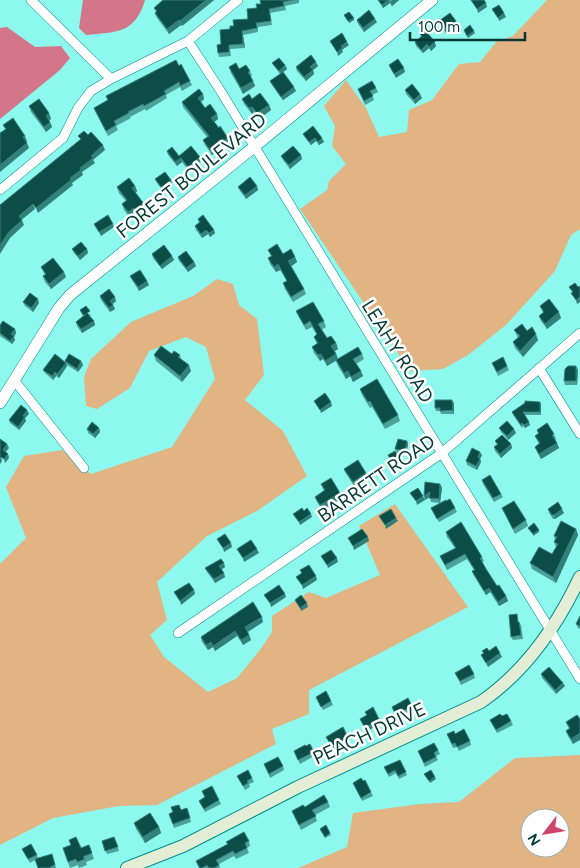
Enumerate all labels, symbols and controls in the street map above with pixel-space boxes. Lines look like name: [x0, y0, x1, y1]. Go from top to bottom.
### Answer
scale bar: [410, 10, 525, 42]
text: 100 m: [418, 18, 460, 36]
street label: FOREST BOULEVARD: [112, 108, 271, 243]
street label: LEAHY ROAD: [357, 296, 438, 407]
street label: BARRETT ROAD: [313, 429, 439, 527]
street label: PEACH DRIVE: [309, 697, 429, 770]
north arrow: [520, 808, 570, 858]
text: N: [524, 830, 544, 848]

